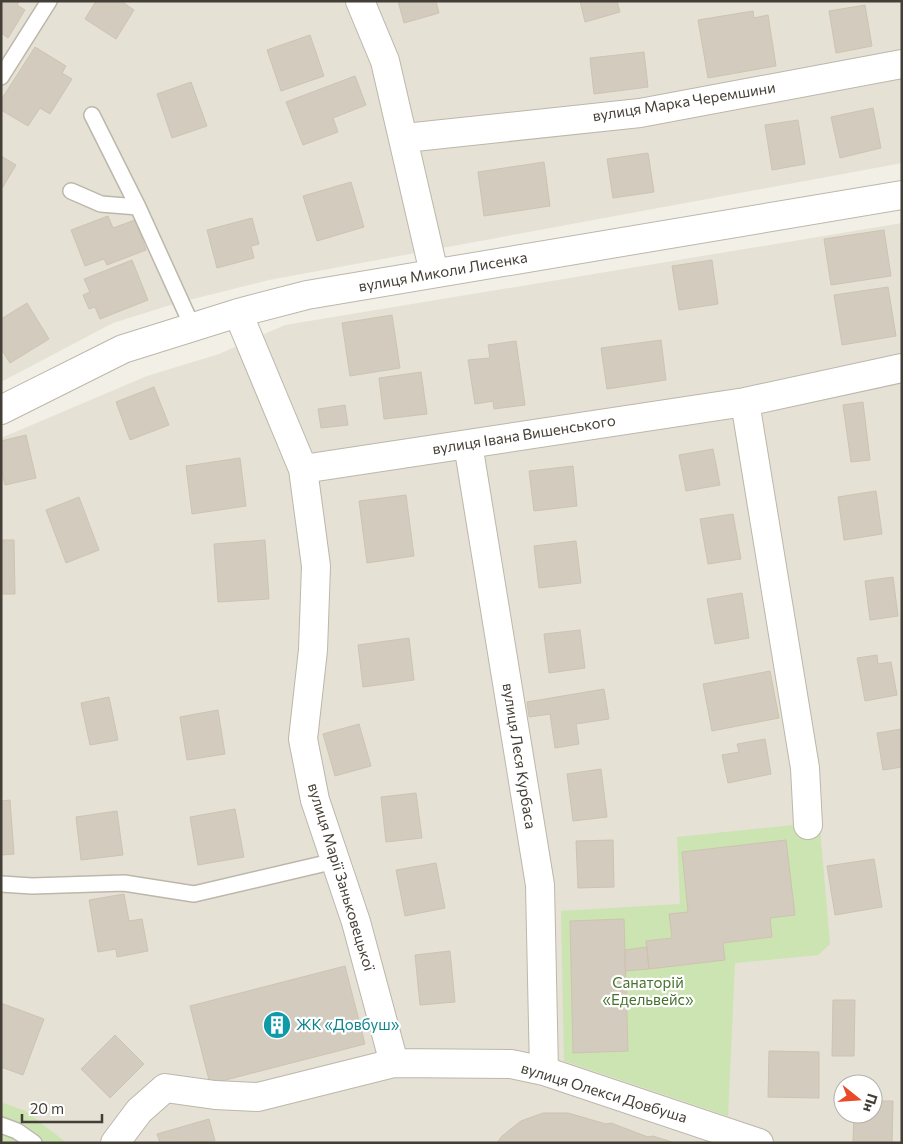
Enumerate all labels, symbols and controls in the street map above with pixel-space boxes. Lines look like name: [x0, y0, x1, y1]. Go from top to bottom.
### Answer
street label: вулиця Марка Черемшини: [591, 78, 777, 124]
street label: вулиця Миколи Лисенка: [357, 247, 529, 295]
street label: вулиця Івана Вишенського: [431, 411, 617, 457]
street label: вулиця Леся Курбаса: [500, 682, 540, 830]
street label: вулиця Марії Заньковецької: [305, 781, 379, 974]
park label: Санаторій «Едельвейс»: [603, 973, 694, 1008]
building icon: ЖК «Довбуш»: [262, 1010, 292, 1040]
place label: ЖК «Довбуш»: [296, 1015, 400, 1033]
street label: вулиця Олекси Довбуша: [519, 1058, 689, 1126]
north arrow: [833, 1074, 883, 1124]
scale bar: [22, 1092, 102, 1124]
text: Пн: [860, 1092, 882, 1114]
text: 20 m: [30, 1099, 64, 1117]

